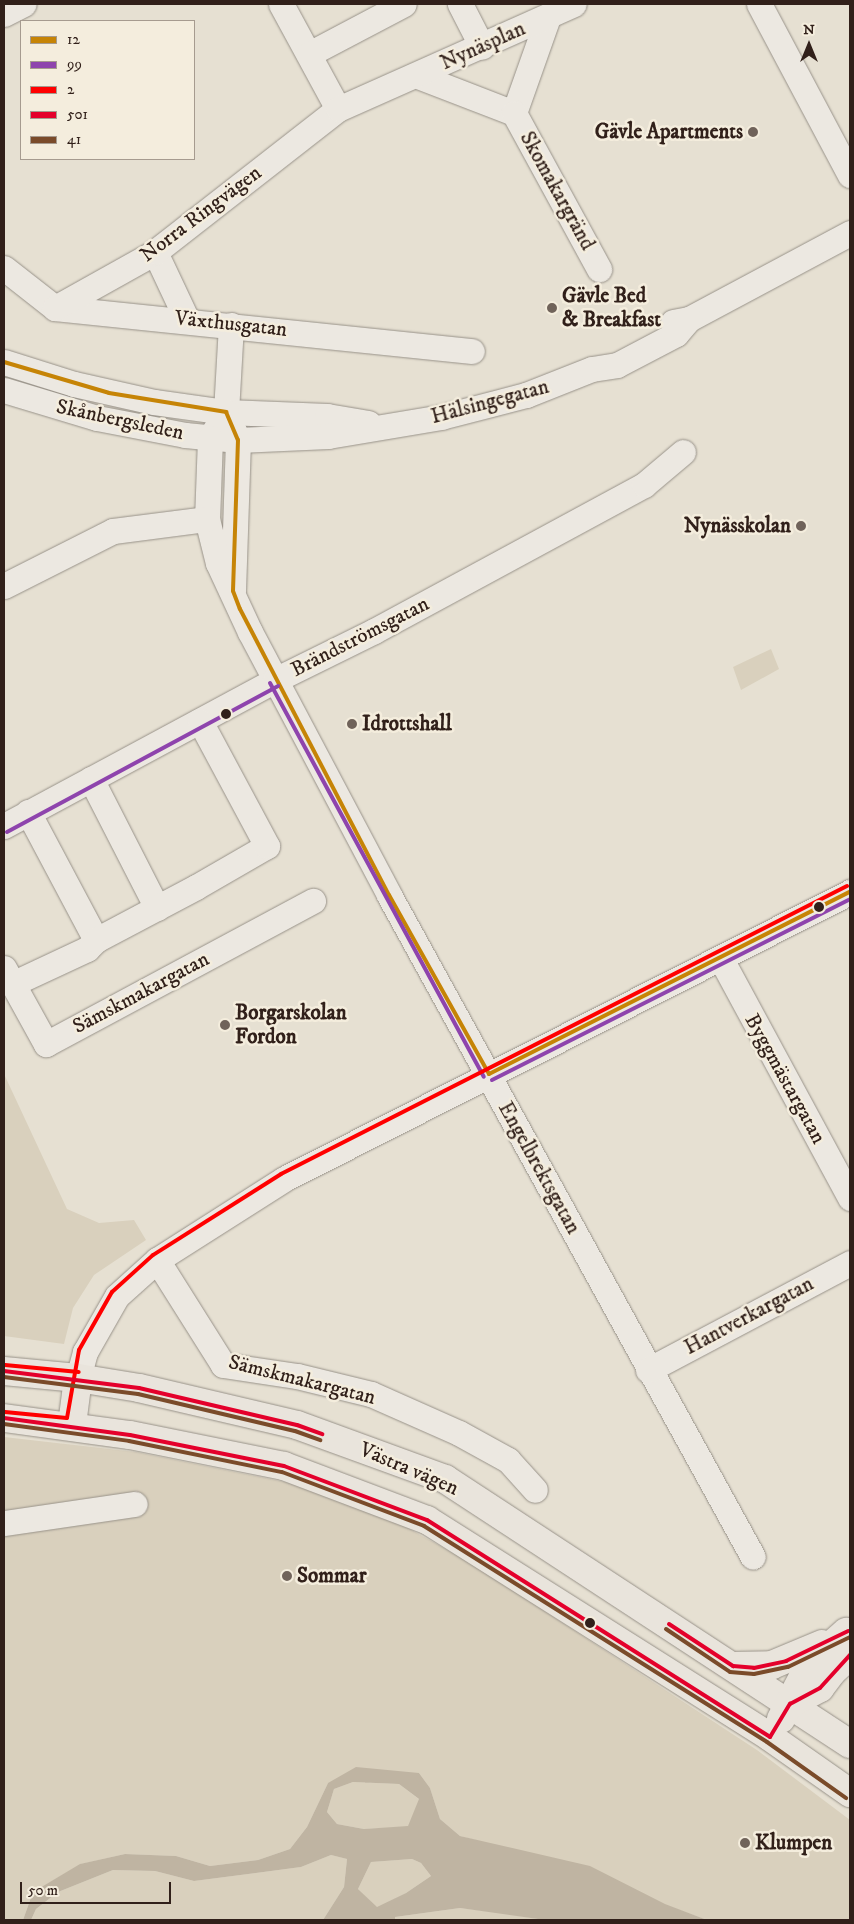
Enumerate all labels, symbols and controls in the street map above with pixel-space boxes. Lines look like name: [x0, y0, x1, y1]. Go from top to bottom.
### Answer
street label: Nynäsplan: [437, 16, 529, 76]
legend: [20, 20, 195, 160]
north arrow: [784, 20, 834, 70]
text: N: [803, 21, 815, 39]
text: 12: [67, 30, 80, 49]
text: 99: [67, 55, 82, 74]
text: 2: [67, 80, 74, 99]
text: 501: [67, 105, 88, 124]
place label: Gävle Apartments: [595, 119, 743, 145]
marker: Gävle Apartments: [747, 126, 759, 138]
street label: Skomakargränd: [514, 127, 600, 255]
text: 41: [67, 130, 81, 149]
street label: Norra Ringvägen: [135, 160, 267, 268]
place label: Gävle Bed & Breakfast: [562, 283, 661, 333]
marker: Gävle Bed & Breakfast: [546, 302, 558, 314]
street label: Växthusgatan: [174, 306, 288, 342]
street label: Hälsingegatan: [428, 374, 552, 430]
street label: Skånbergsleden: [54, 394, 186, 446]
place label: Nynässkolan: [684, 513, 791, 539]
marker: Nynässkolan: [795, 520, 807, 532]
street label: Brändströmsgatan: [287, 591, 433, 683]
unlabelled marker: [221, 709, 231, 719]
place label: Idrottshall: [362, 711, 452, 737]
marker: Idrottshall: [346, 718, 358, 730]
unlabelled marker: [814, 902, 824, 912]
street label: Sämskmakargatan: [69, 946, 213, 1040]
place label: Borgarskolan Fordon: [235, 1000, 347, 1050]
street label: Byggmästargatan: [739, 1010, 831, 1148]
marker: Borgarskolan Fordon: [219, 1019, 231, 1031]
street label: Engelbrektsgatan: [492, 1098, 586, 1238]
street label: Hantverkargatan: [680, 1271, 818, 1361]
street label: Sämskmakargatan: [226, 1350, 378, 1410]
street label: Västra vägen: [356, 1437, 462, 1501]
place label: Sommar: [297, 1563, 367, 1589]
marker: Sommar: [281, 1570, 293, 1582]
unlabelled marker: [585, 1618, 595, 1628]
place label: Klumpen: [755, 1830, 832, 1856]
marker: Klumpen: [739, 1837, 751, 1849]
scale bar: [22, 1872, 174, 1904]
text: 50 m: [28, 1881, 58, 1900]

